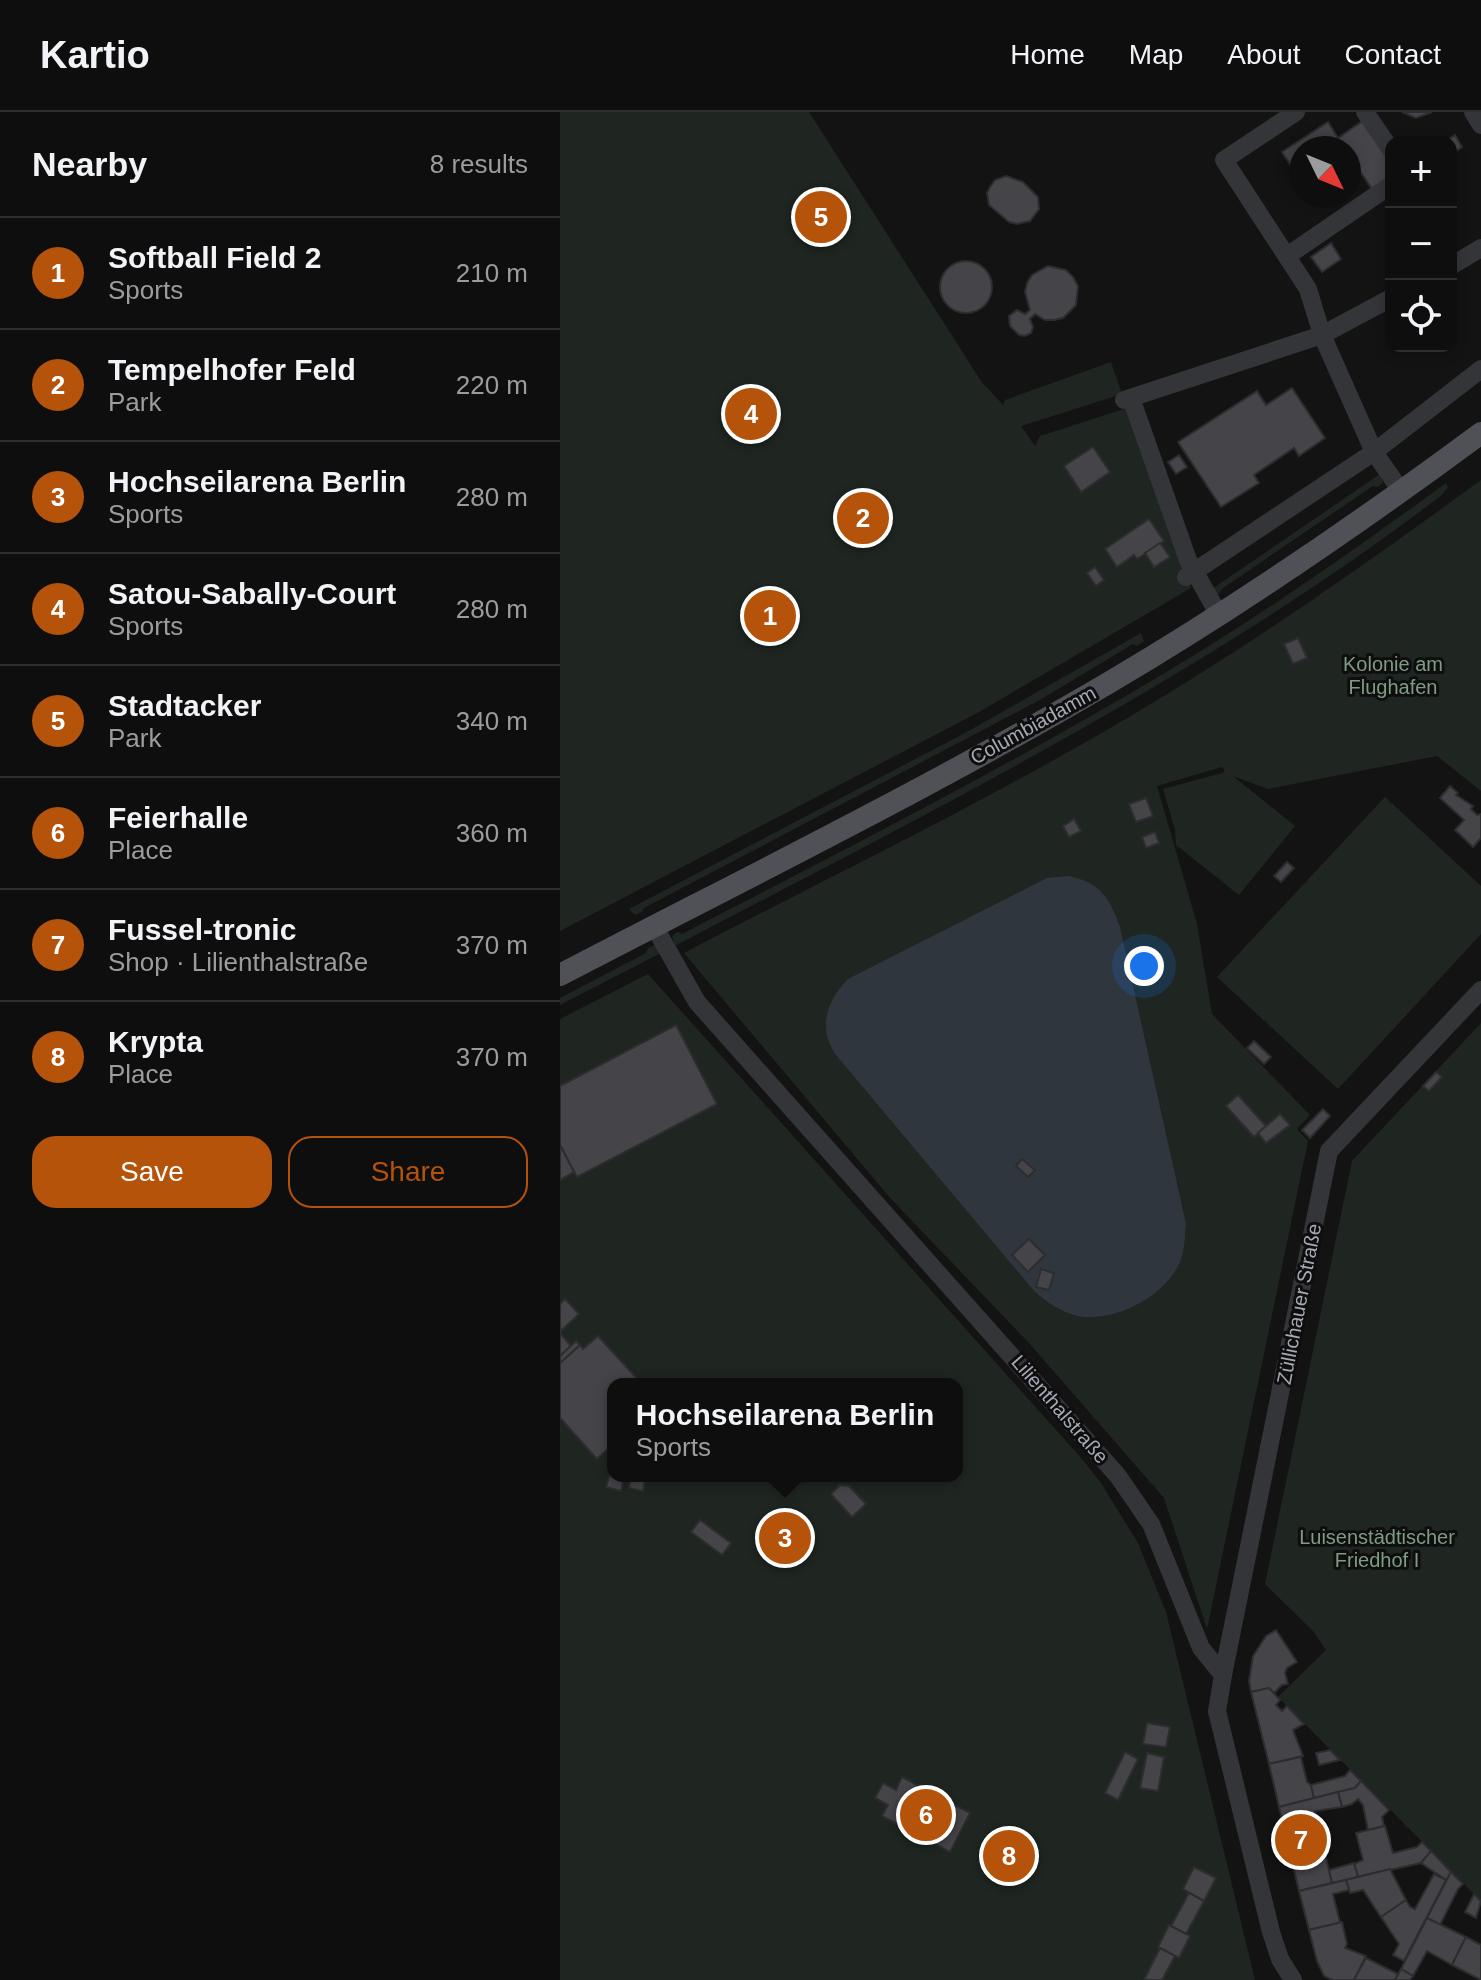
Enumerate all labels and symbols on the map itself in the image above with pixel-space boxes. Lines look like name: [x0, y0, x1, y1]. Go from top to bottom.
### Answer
north arrow: [1289, 136, 1361, 208]
pin: 5: [795, 187, 847, 247]
pin: 4: [725, 384, 777, 444]
pin: 2: [837, 488, 889, 548]
pin: 1: [744, 586, 796, 646]
park label: Kolonie am Flughafen: [1343, 653, 1443, 698]
street label: Columbiadamm: [966, 681, 1100, 769]
your location: [1124, 946, 1164, 986]
street label: Züllichauer Straße: [1273, 1222, 1325, 1386]
street label: Lilienthalstraße: [1007, 1351, 1113, 1467]
pin: 3: [759, 1508, 811, 1568]
park label: Luisenstädtischer Friedhof I: [1299, 1526, 1455, 1571]
pin: 6: [900, 1785, 952, 1845]
pin: 7: [1275, 1810, 1327, 1870]
pin: 8: [983, 1826, 1035, 1886]

